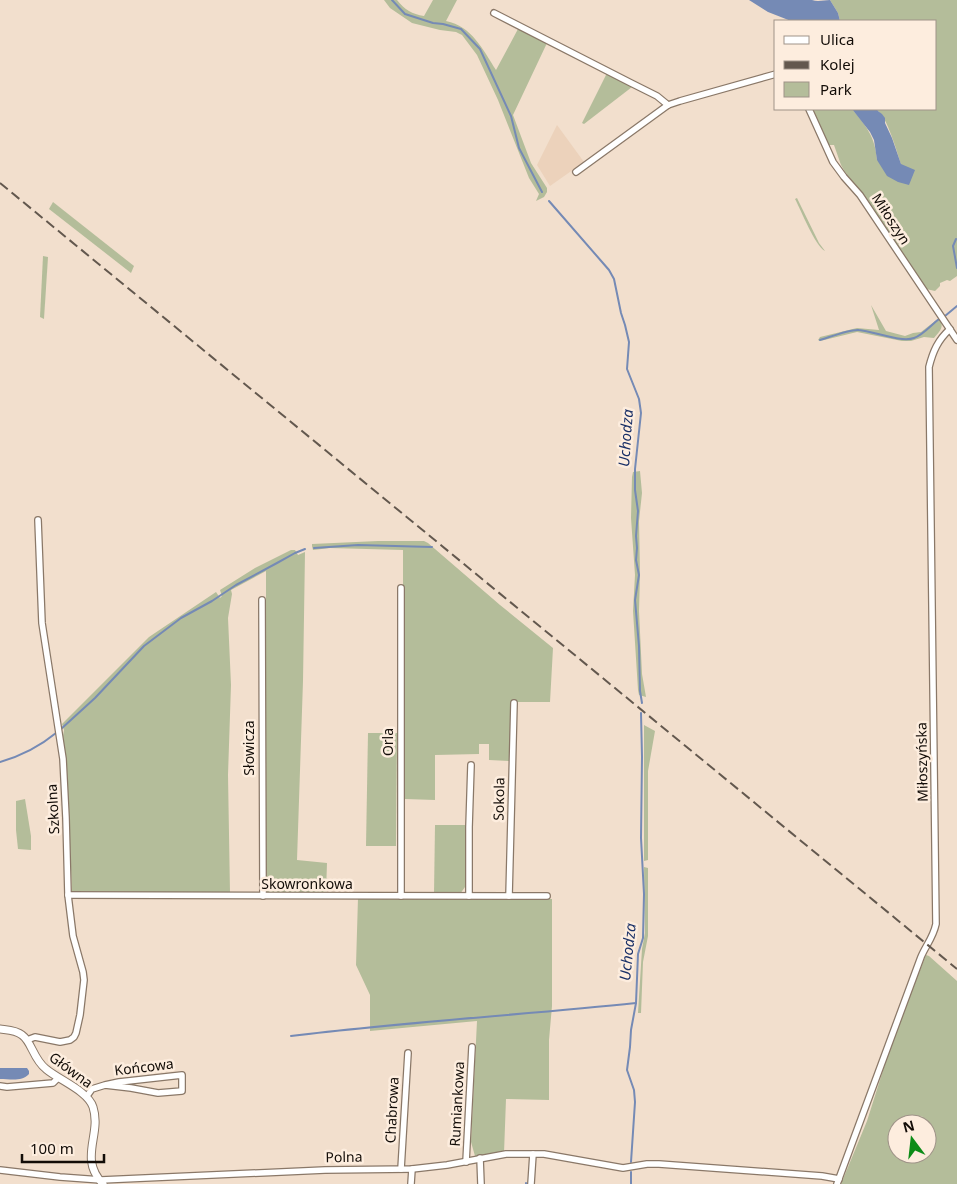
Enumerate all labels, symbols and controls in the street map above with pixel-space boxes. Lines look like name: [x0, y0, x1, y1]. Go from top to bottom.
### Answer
legend: [774, 20, 937, 110]
text: Ulica: [820, 29, 854, 49]
text: Kolej: [820, 54, 855, 74]
text: Park: [820, 79, 852, 99]
street label: Miłoszyn: [868, 189, 915, 248]
water label: Uchodza: [613, 408, 637, 468]
street label: Słowicza: [239, 720, 258, 776]
street label: Miłoszyńska: [911, 722, 932, 802]
street label: Orla: [378, 728, 397, 756]
street label: Sokola: [489, 777, 508, 821]
street label: Szkolna: [42, 783, 63, 835]
street label: Skowronkowa: [261, 874, 353, 893]
water label: Uchodza: [614, 922, 640, 982]
street label: Główna: [46, 1047, 97, 1092]
street label: Końcowa: [113, 1053, 175, 1080]
street label: Rumiankowa: [445, 1061, 468, 1147]
street label: Chabrowa: [380, 1076, 403, 1144]
north arrow: [887, 1114, 937, 1164]
text: N: [901, 1115, 916, 1137]
scale bar: [22, 1132, 105, 1164]
text: 100 m: [30, 1138, 74, 1158]
street label: Polna: [325, 1147, 363, 1166]

